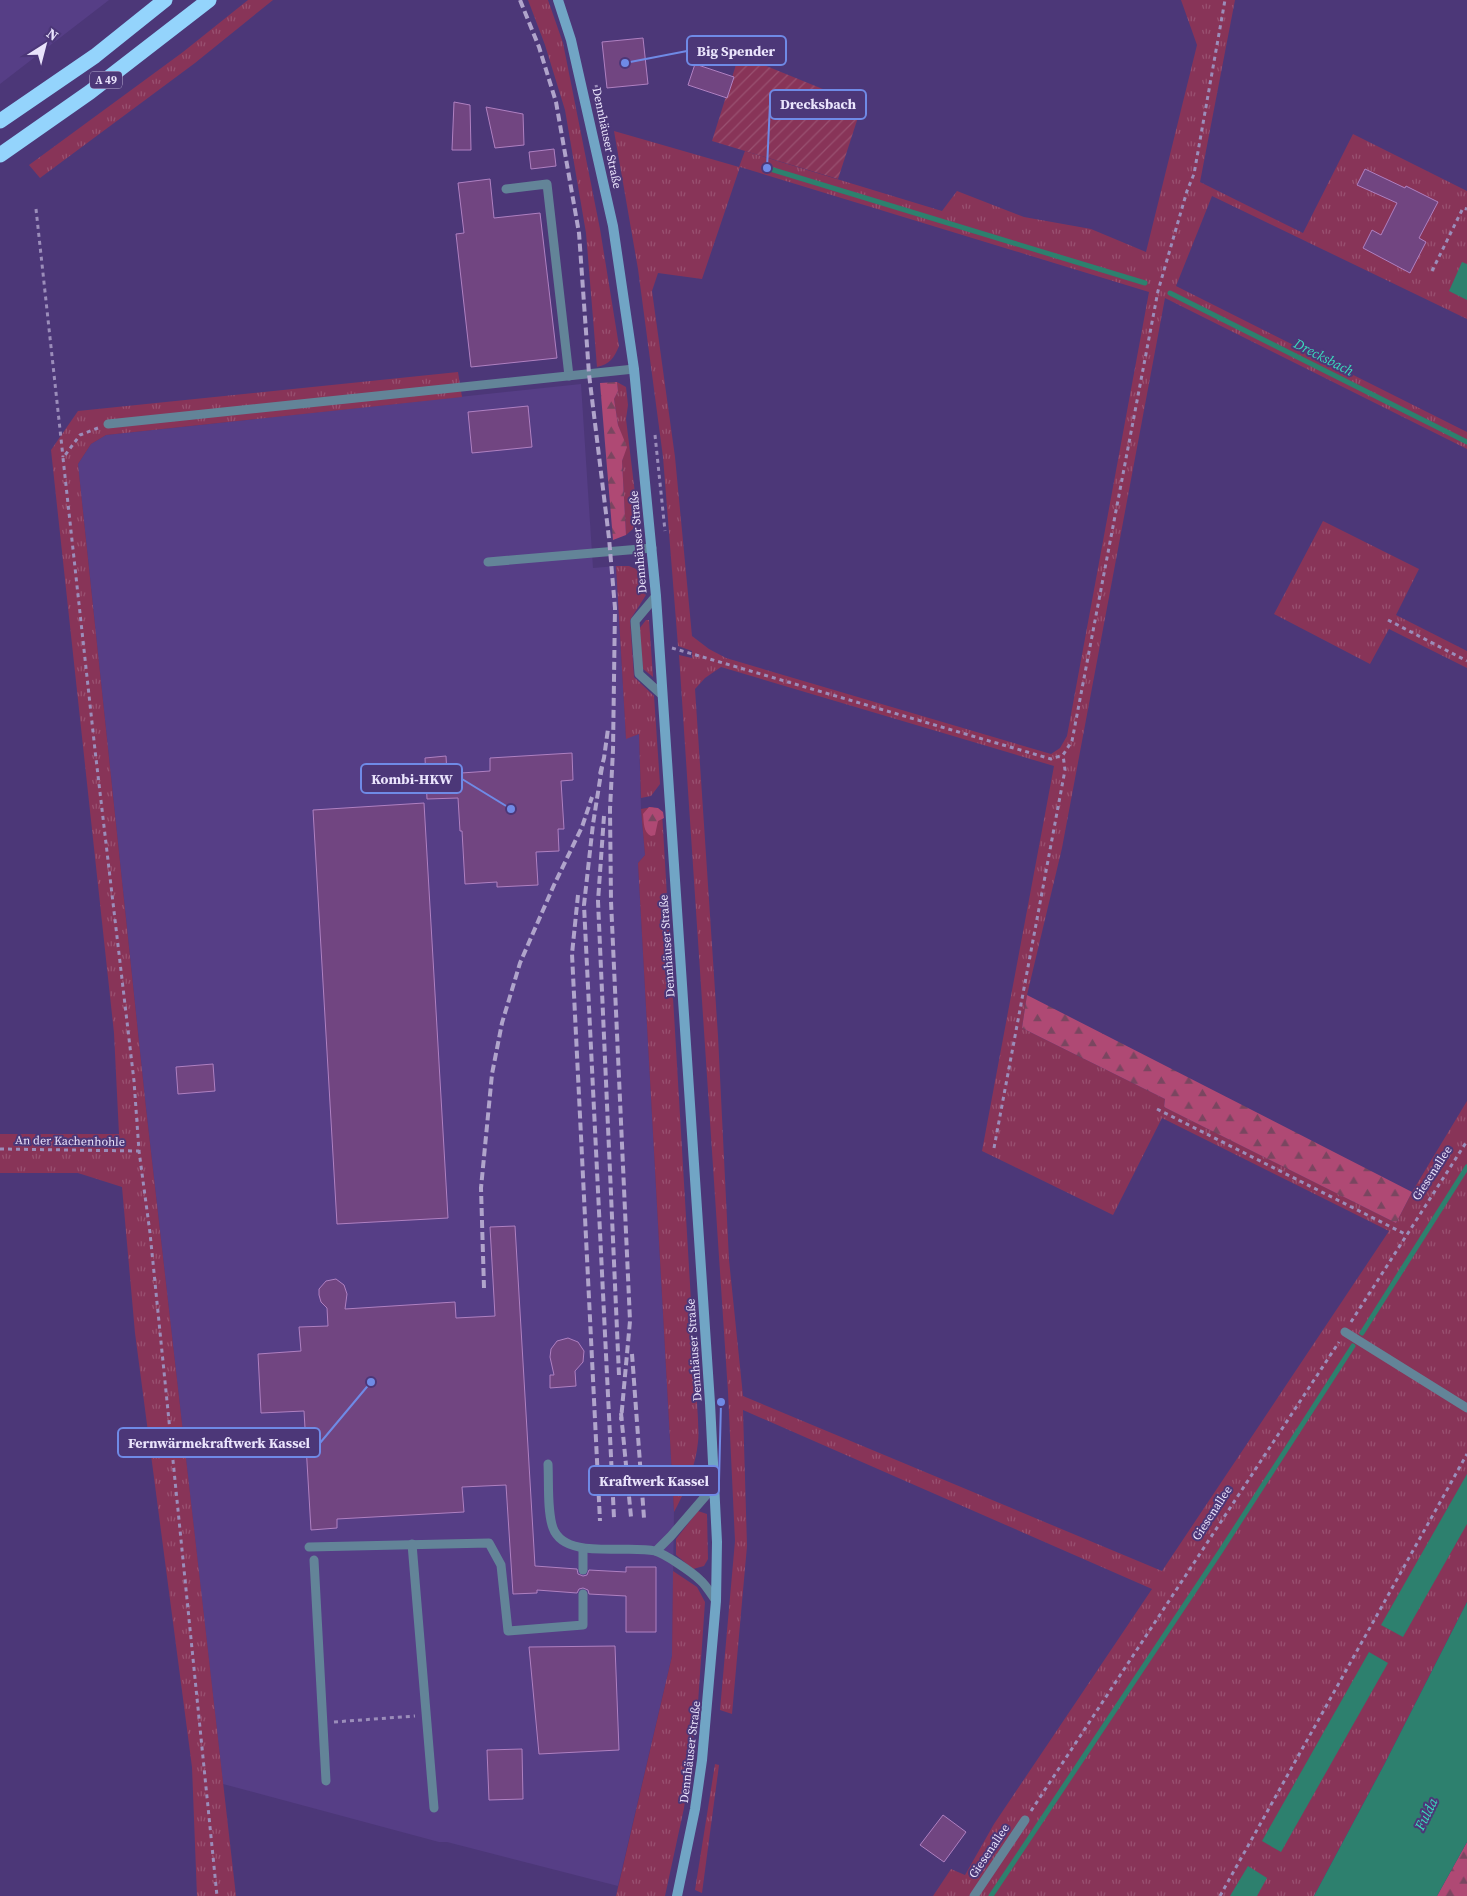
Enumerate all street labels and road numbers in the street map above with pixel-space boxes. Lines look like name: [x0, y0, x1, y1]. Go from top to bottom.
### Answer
road number: A 49: [90, 72, 122, 88]
street label: Dennhäuser Straße: [588, 86, 626, 190]
street label: Dennhäuser Straße: [626, 490, 650, 594]
street label: Dennhäuser Straße: [655, 894, 679, 998]
street label: An der Kachenhohle: [15, 1132, 125, 1150]
street label: Giesenallee: [1408, 1143, 1456, 1203]
street label: Dennhäuser Straße: [682, 1298, 706, 1402]
street label: Giesenallee: [1188, 1483, 1236, 1543]
street label: Dennhäuser Straße: [676, 1700, 704, 1804]
street label: Giesenallee: [965, 1821, 1013, 1881]

